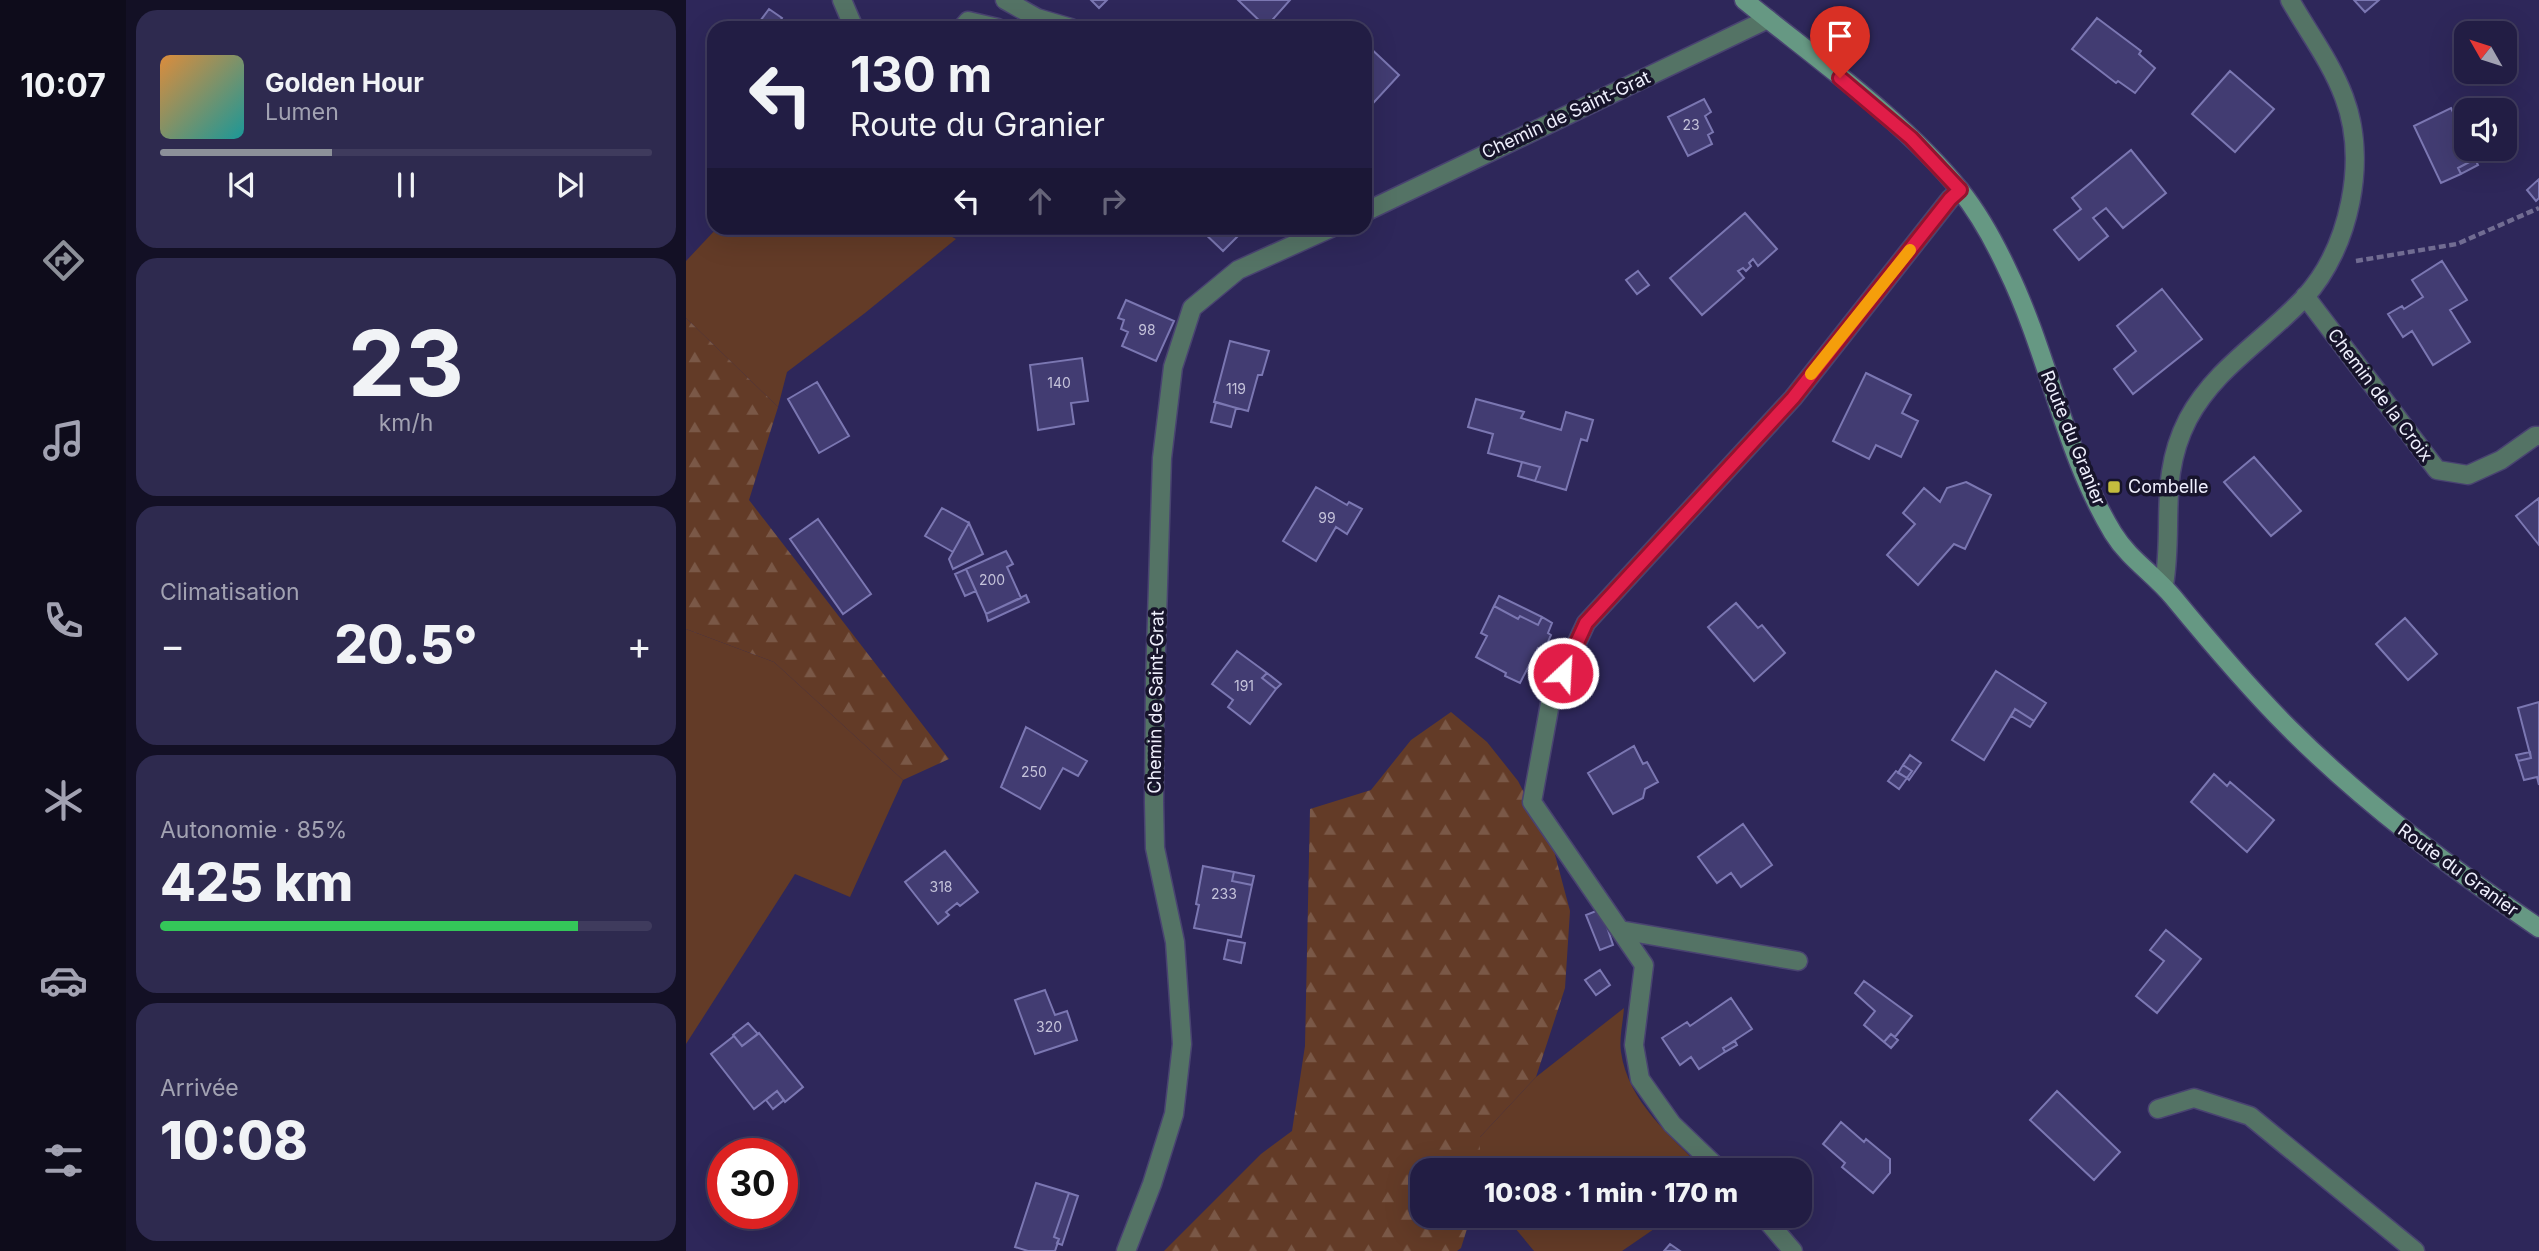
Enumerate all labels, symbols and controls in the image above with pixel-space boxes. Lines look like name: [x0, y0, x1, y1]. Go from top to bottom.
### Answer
pin: [1810, 6, 1870, 78]
icon: arrive: [1821, 17, 1859, 55]
north arrow: [2454, 21, 2516, 84]
map controls: [2454, 21, 2517, 161]
text: 130 m: [850, 45, 992, 104]
icon: left: [735, 49, 826, 140]
text: 10:07: [20, 66, 106, 105]
street label: Chemin de Saint-Grat: [1478, 66, 1653, 163]
text: Golden Hour: [265, 67, 424, 98]
text: Lumen: [265, 98, 339, 126]
button: sound: [2454, 98, 2517, 161]
text: Route du Granier: [850, 105, 1105, 144]
house number: 23: [1682, 116, 1700, 133]
icon: previous: [223, 166, 261, 204]
icon: pause: [387, 166, 425, 204]
icon: next: [551, 166, 589, 204]
icon: left: [948, 182, 986, 220]
icon: ahead: [1021, 182, 1059, 220]
icon: right: [1094, 182, 1132, 220]
icon: directions: [39, 236, 88, 285]
text: 23: [348, 308, 464, 418]
house number: 98: [1138, 321, 1156, 338]
street label: Chemin de la Croix: [2324, 324, 2437, 465]
street label: Route du Granier: [2037, 367, 2110, 508]
house number: 140: [1047, 374, 1071, 391]
house number: 119: [1226, 380, 1246, 397]
text: km/h: [379, 409, 433, 437]
icon: music: [39, 416, 88, 465]
place label: Combelle: [2128, 476, 2208, 497]
marker: Combelle: [2106, 479, 2122, 495]
house number: 99: [1318, 509, 1336, 526]
house number: 200: [979, 571, 1005, 588]
text: Climatisation: [160, 578, 300, 606]
icon: phone: [39, 596, 88, 645]
street label: Chemin de Saint-Grat: [1143, 610, 1168, 794]
text: 20.5°: [334, 613, 478, 676]
text: −: [160, 622, 185, 668]
text: +: [627, 622, 652, 668]
position arrow: [1526, 636, 1600, 710]
house number: 191: [1234, 677, 1254, 694]
house number: 250: [1021, 763, 1047, 780]
icon: climate: [39, 776, 88, 825]
text: Autonomie · 85%: [160, 816, 347, 844]
street label: Route du Granier: [2394, 819, 2523, 920]
text: 425 km: [160, 851, 353, 914]
house number: 318: [929, 878, 953, 895]
house number: 233: [1211, 885, 1237, 902]
icon: car: [39, 956, 88, 1005]
house number: 320: [1036, 1018, 1062, 1035]
text: Arrivée: [160, 1074, 239, 1102]
text: 10:08: [160, 1109, 308, 1172]
icon: filters: [39, 1136, 88, 1185]
speed limit sign: 30: [707, 1138, 798, 1229]
text: 10:08 · 1 min · 170 m: [1484, 1177, 1738, 1208]

